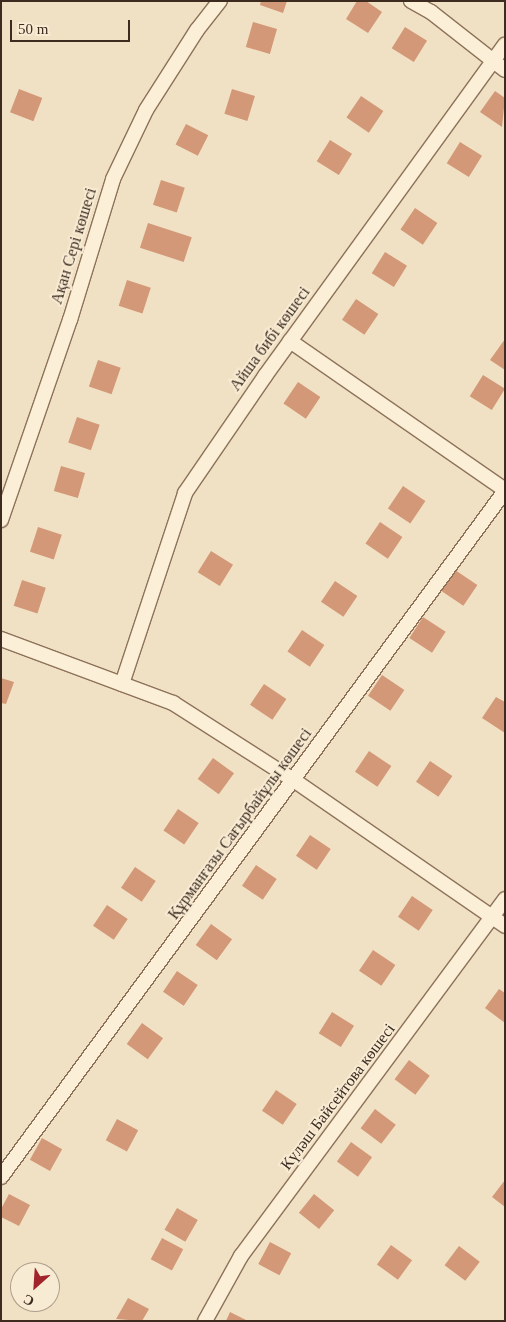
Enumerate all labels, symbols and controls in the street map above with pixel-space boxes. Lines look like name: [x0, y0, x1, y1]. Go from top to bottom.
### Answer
scale bar: [12, 10, 132, 42]
text: 50 m: [18, 21, 48, 37]
street label: Ақан Сері көшесі: [47, 186, 101, 306]
street label: Айша бибі көшесі: [226, 283, 314, 395]
street label: Құрманғазы Сағырбайұлы көшесі: [164, 725, 316, 923]
street label: Күләш Байсейтова көшесі: [277, 1020, 399, 1174]
north arrow: [10, 1262, 60, 1312]
text: С: [21, 1291, 36, 1309]

